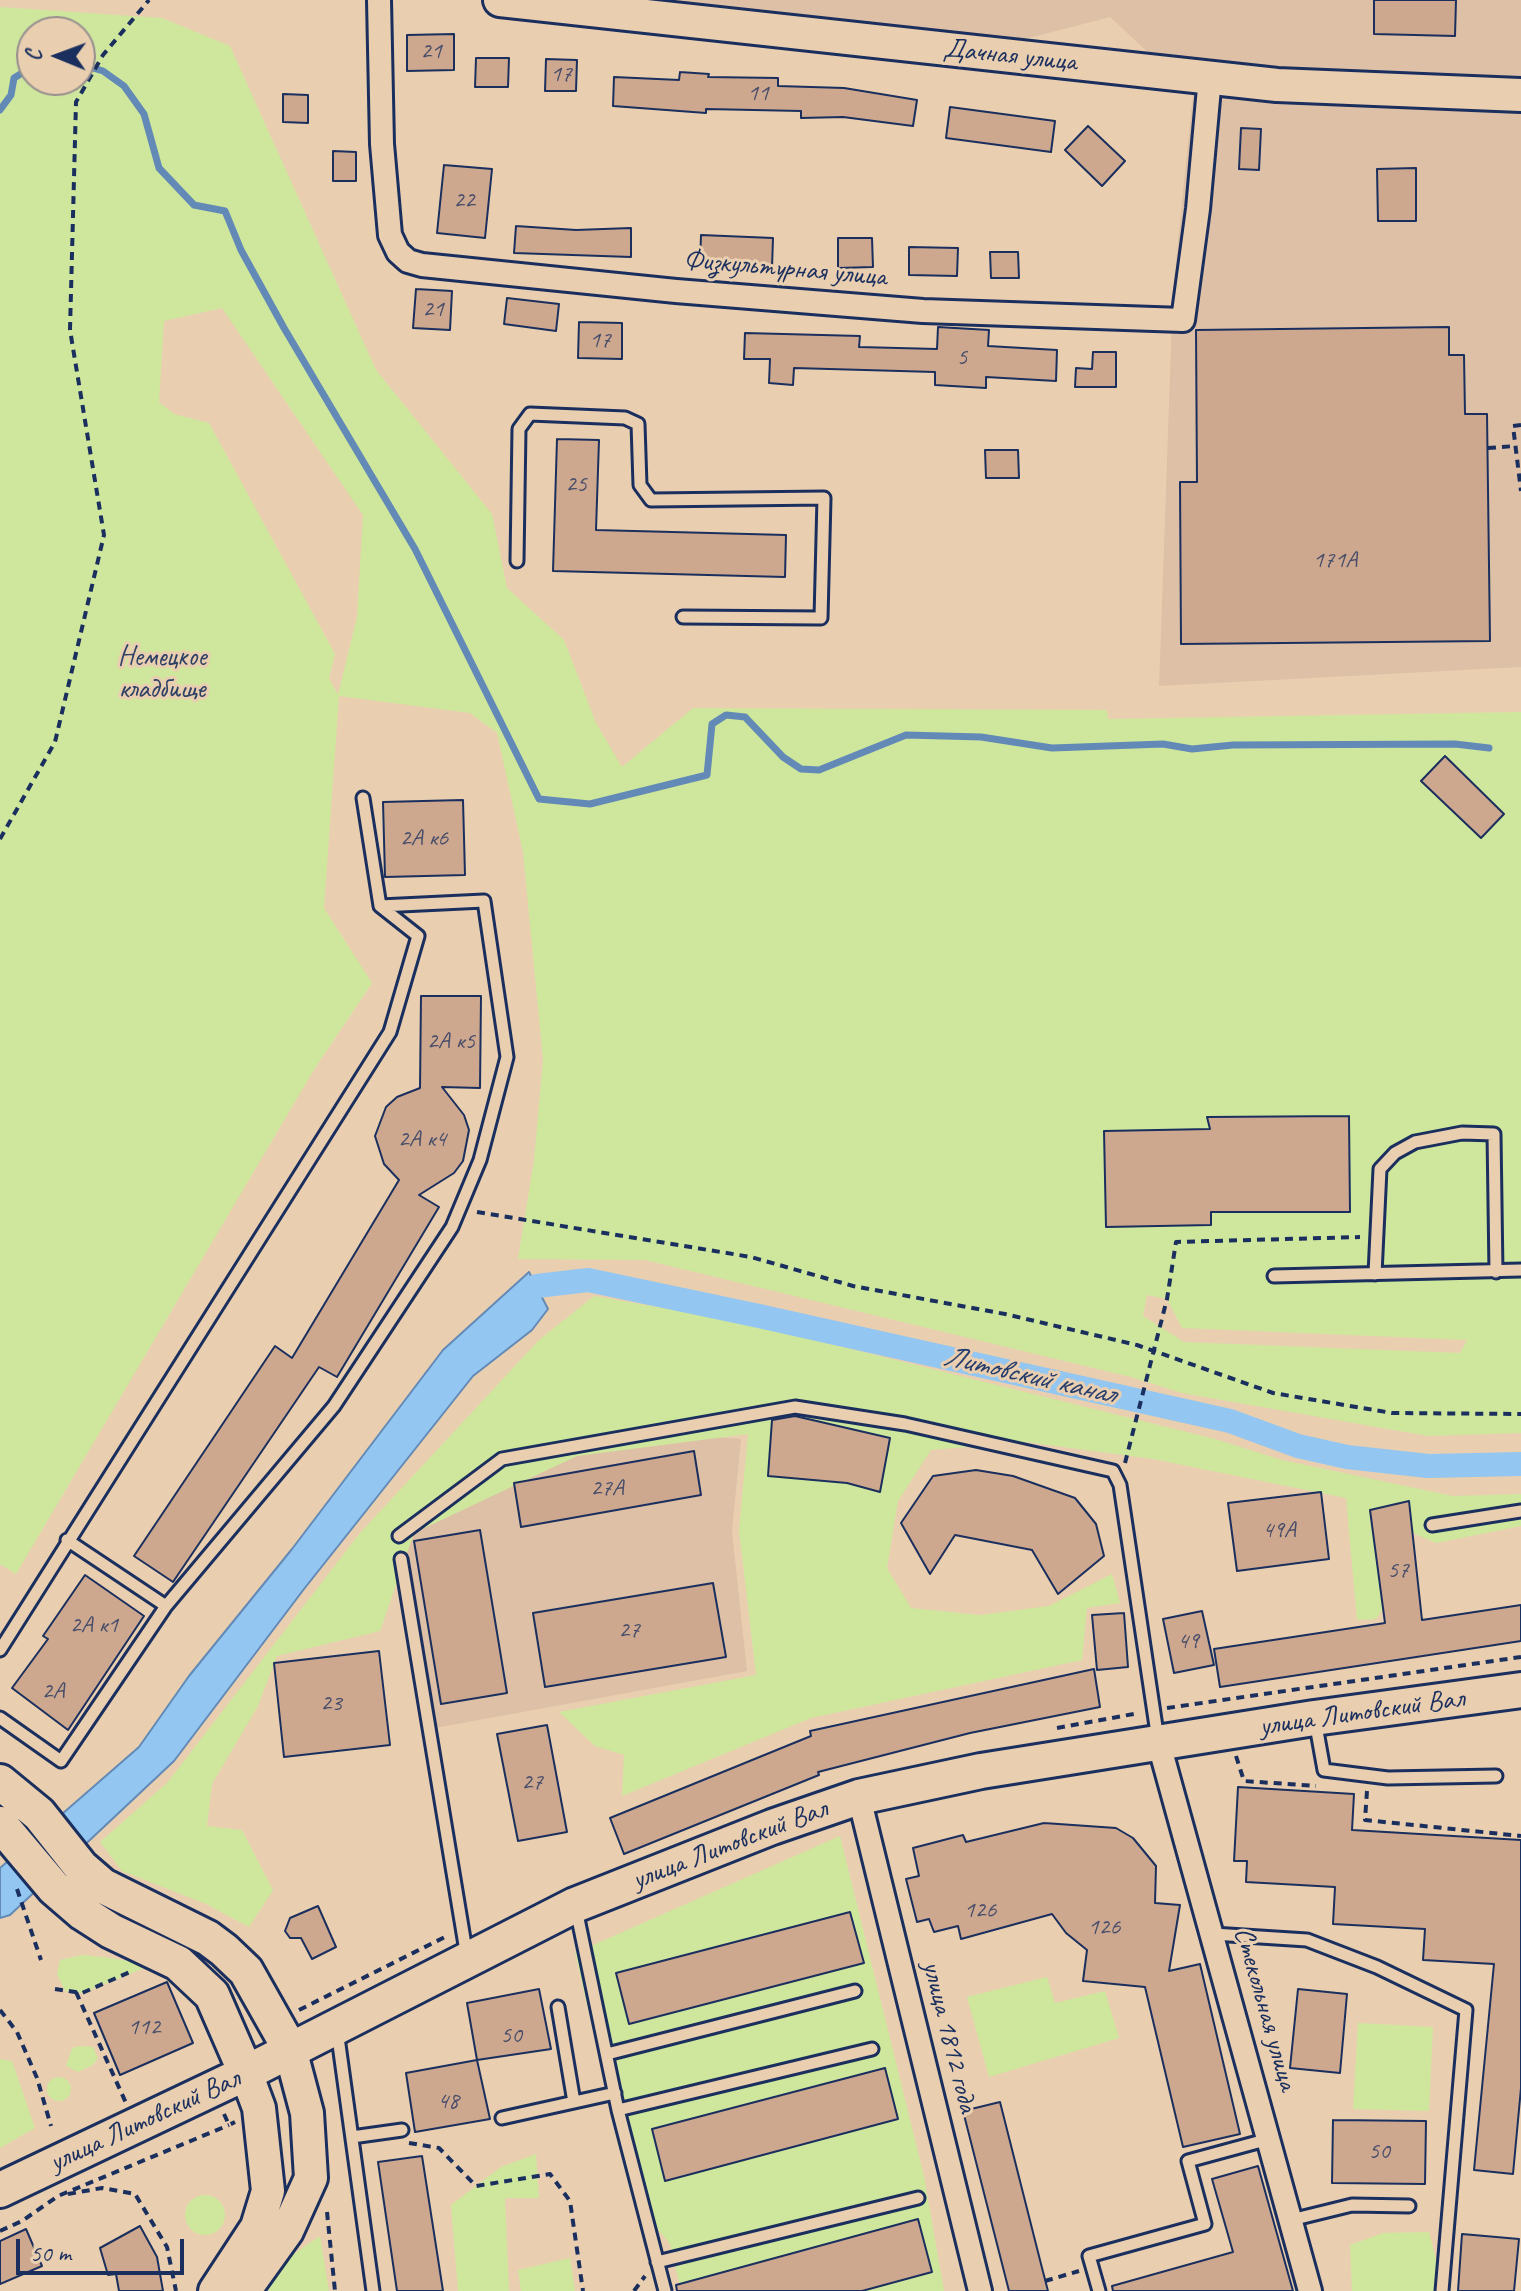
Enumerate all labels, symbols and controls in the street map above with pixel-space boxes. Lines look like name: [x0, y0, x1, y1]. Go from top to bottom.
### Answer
north arrow: [16, 16, 96, 96]
street label: Дачная улица: [942, 32, 1078, 80]
house number: 21: [420, 38, 442, 66]
text: С: [20, 50, 48, 61]
house number: 17: [550, 61, 572, 89]
house number: 11: [747, 80, 769, 108]
house number: 22: [453, 187, 475, 215]
street label: Физкультурная улица: [682, 243, 888, 295]
house number: 21: [422, 296, 444, 324]
house number: 17: [589, 327, 611, 355]
house number: 5: [957, 344, 967, 372]
house number: 25: [565, 471, 587, 499]
house number: 171А: [1313, 547, 1357, 575]
park label: Немецкое кладбище: [118, 641, 206, 707]
house number: 2А к6: [400, 825, 448, 853]
house number: 2А к5: [427, 1028, 475, 1056]
house number: 2А к4: [398, 1126, 446, 1154]
water label: Литовский канал: [940, 1339, 1118, 1413]
house number: 27А: [590, 1475, 624, 1503]
house number: 49А: [1262, 1517, 1296, 1545]
house number: 57: [1387, 1557, 1409, 1585]
house number: 2А к1: [70, 1612, 118, 1640]
house number: 27: [618, 1617, 640, 1645]
house number: 49: [1177, 1628, 1199, 1656]
house number: 2А: [42, 1678, 64, 1706]
street label: улица Литовский Вал: [1257, 1682, 1467, 1744]
house number: 23: [320, 1690, 342, 1718]
house number: 27: [521, 1769, 543, 1797]
street label: улица Литовский Вал: [628, 1792, 832, 1898]
house number: 126: [964, 1897, 996, 1925]
house number: 126: [1088, 1914, 1120, 1942]
street label: Стекольная улица: [1226, 1924, 1304, 2094]
street label: улица 1812 года: [914, 1958, 984, 2116]
house number: 112: [128, 2014, 160, 2042]
house number: 50: [500, 2022, 522, 2050]
street label: улица Литовский Вал: [44, 2062, 246, 2180]
house number: 48: [437, 2088, 459, 2116]
house number: 50: [1368, 2138, 1390, 2166]
scale bar: [20, 2223, 188, 2273]
text: 50 m: [30, 2238, 71, 2268]

